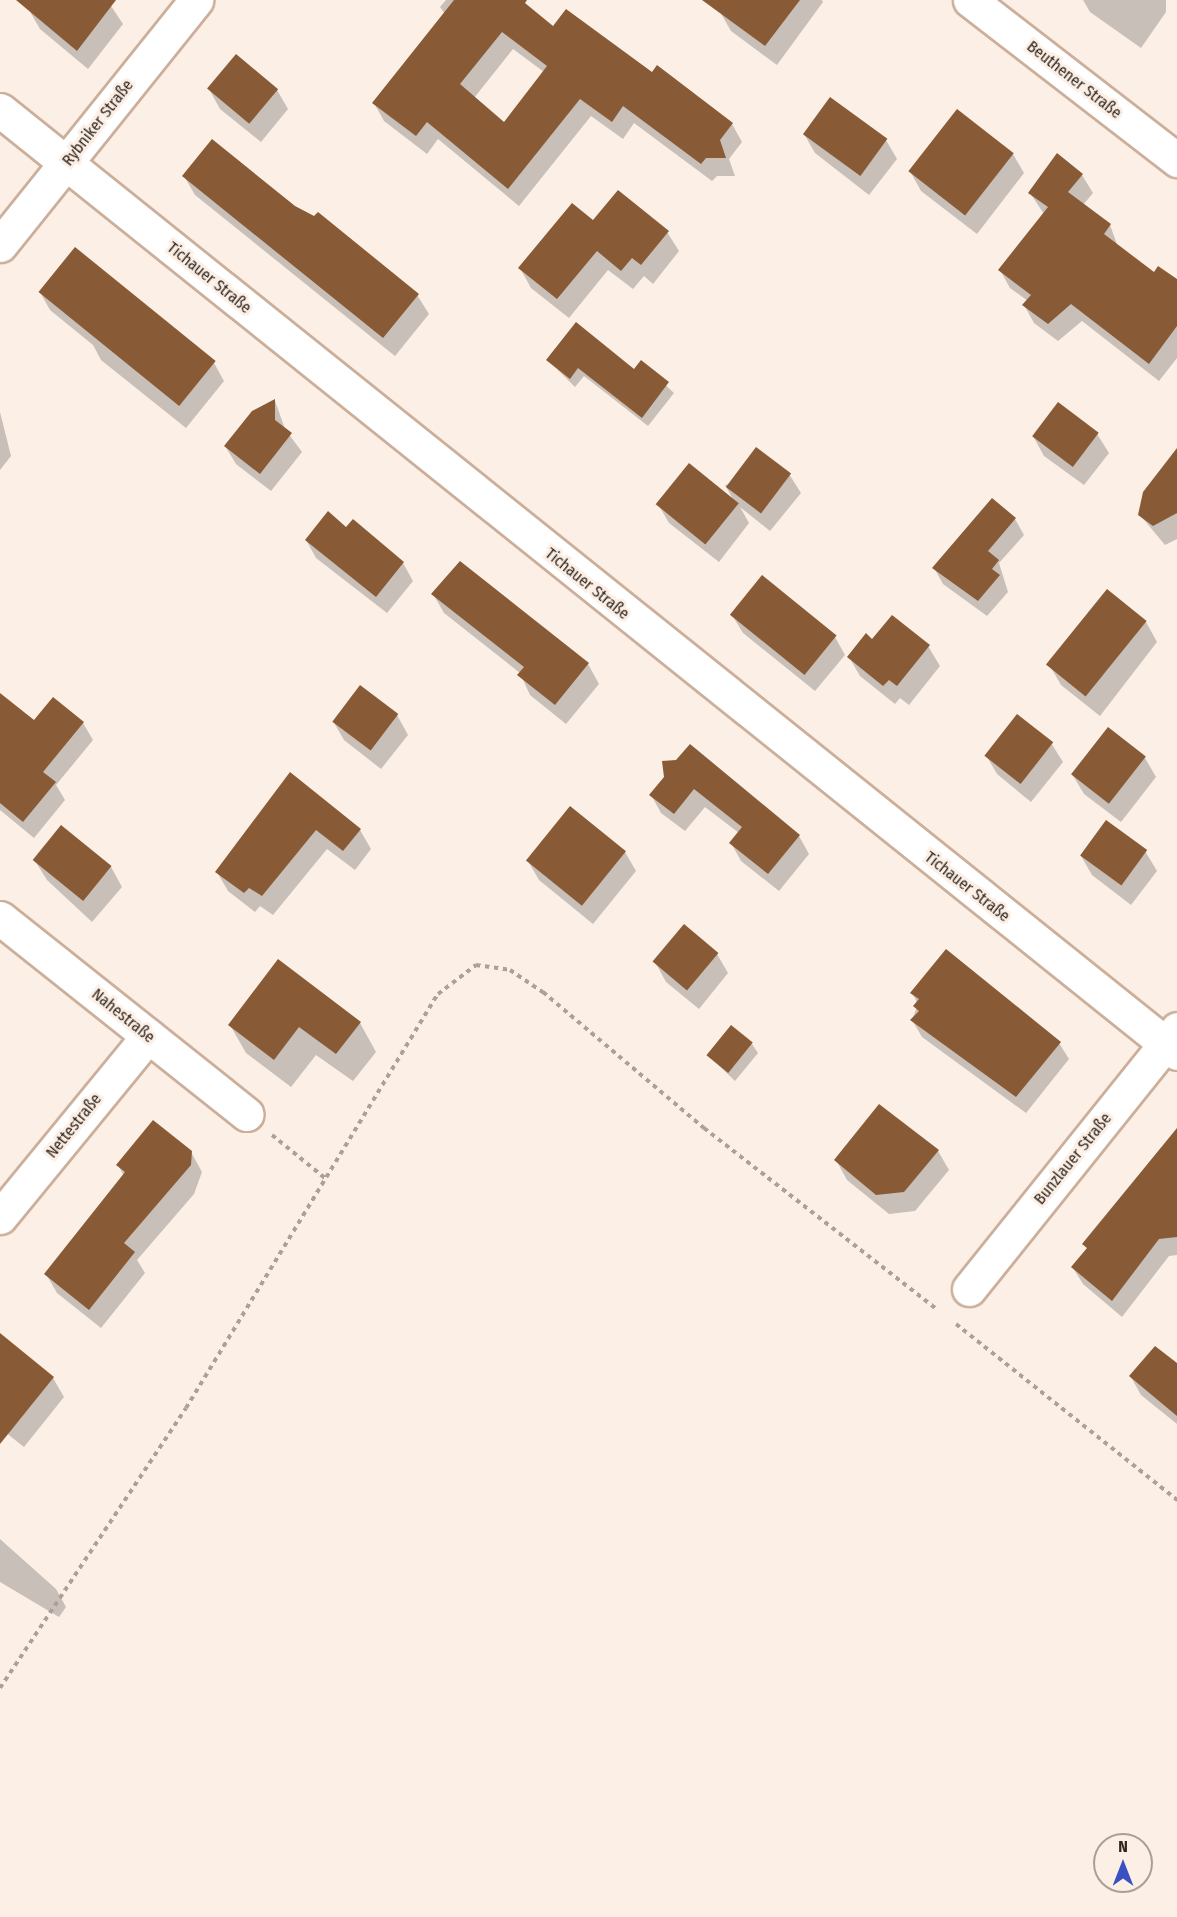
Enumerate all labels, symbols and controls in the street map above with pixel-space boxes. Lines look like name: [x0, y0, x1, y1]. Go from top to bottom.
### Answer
street label: Beuthener Straße: [1023, 37, 1125, 123]
street label: Rybniker Straße: [58, 76, 138, 170]
street label: Tichauer Straße: [163, 238, 255, 318]
street label: Tichauer Straße: [541, 544, 633, 624]
street label: Tichauer Straße: [921, 848, 1013, 926]
street label: Nahestraße: [88, 985, 158, 1047]
street label: Nettestraße: [42, 1090, 106, 1162]
street label: Bunzlauer Straße: [1030, 1109, 1116, 1209]
north arrow: [1093, 1833, 1153, 1893]
text: N: [1118, 1837, 1128, 1856]

